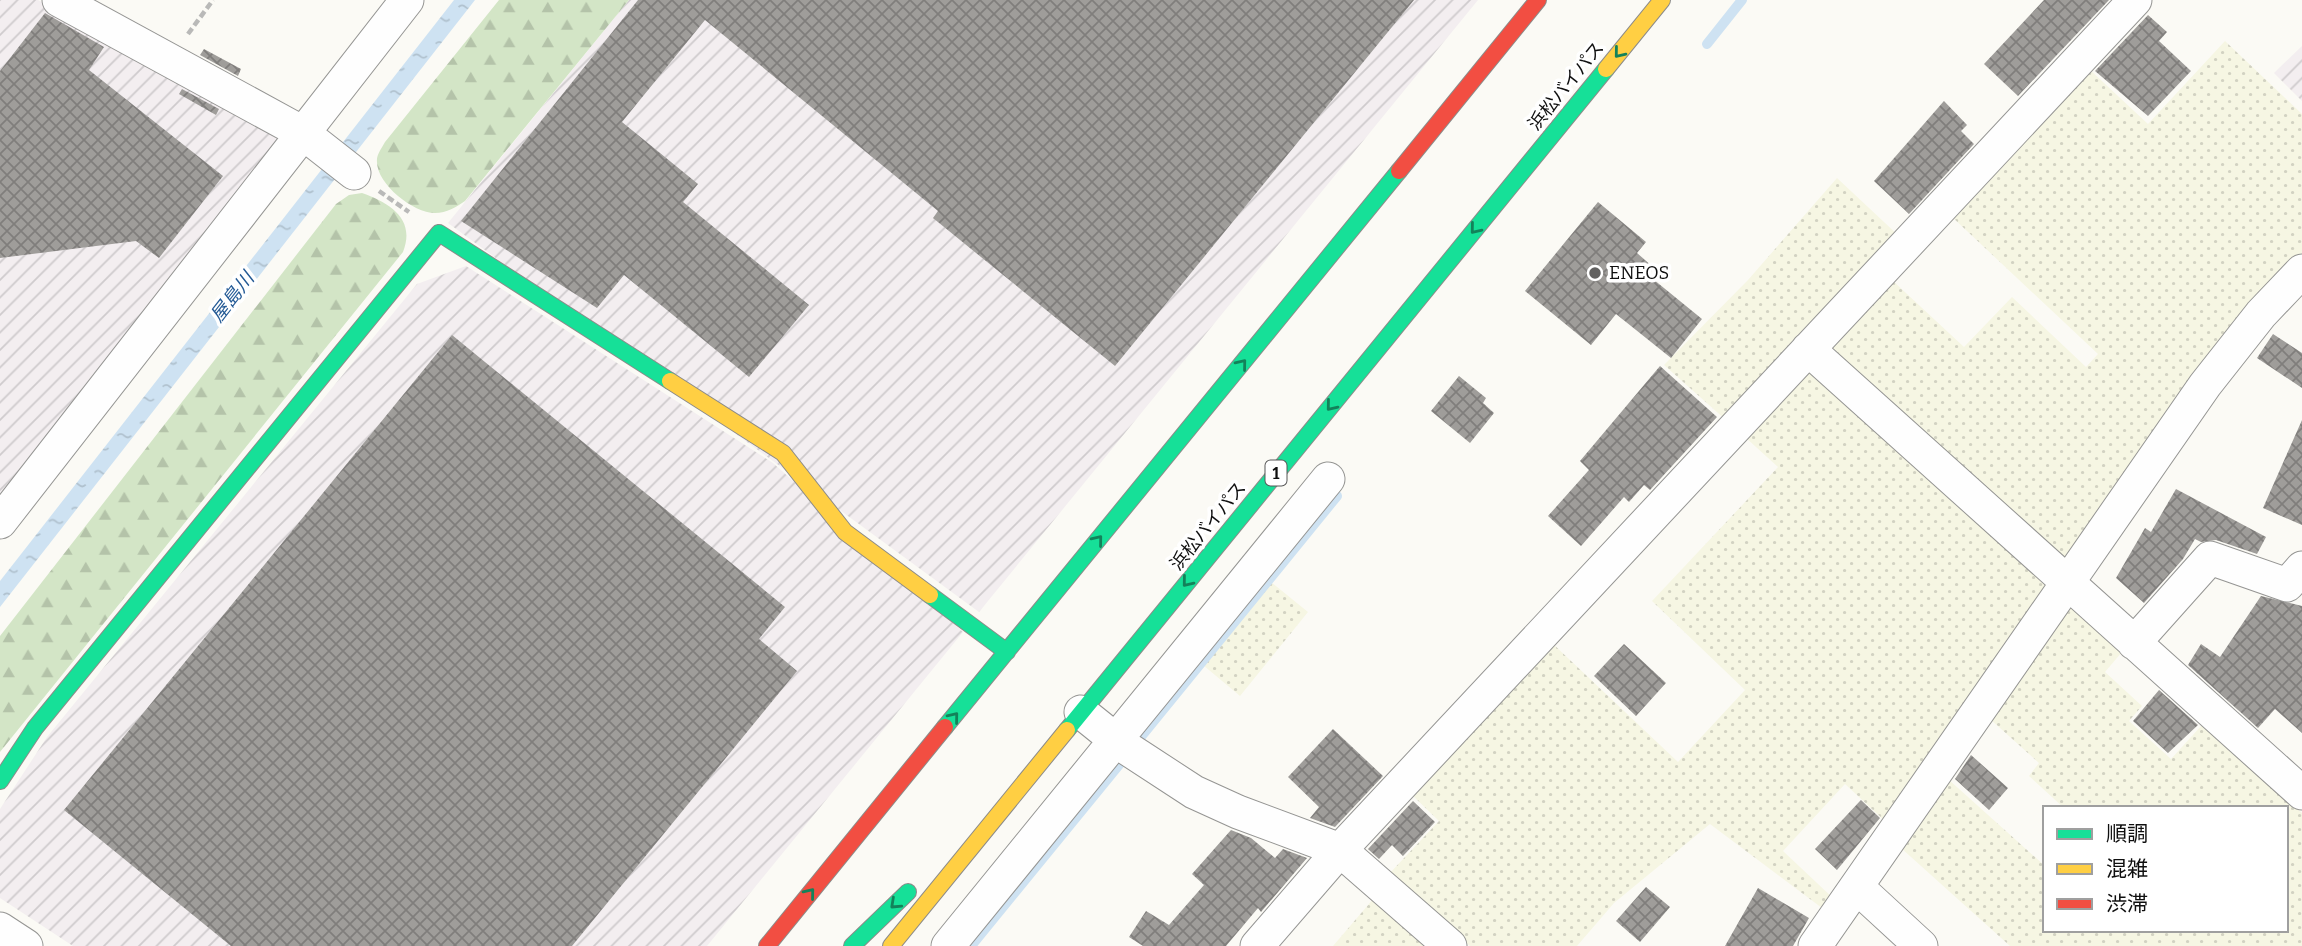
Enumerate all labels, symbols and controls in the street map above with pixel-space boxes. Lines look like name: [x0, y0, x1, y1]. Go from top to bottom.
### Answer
street label: 浜松バイパス: [1524, 37, 1608, 135]
one-way arrow: [1614, 45, 1627, 57]
one-way arrow: [1471, 221, 1483, 234]
place label: ENEOS: [1609, 262, 1669, 284]
marker: ENEOS: [1587, 265, 1603, 281]
water label: 屋島川: [205, 266, 260, 327]
one-way arrow: [1233, 360, 1246, 372]
one-way arrow: [1327, 397, 1339, 410]
road number: 1: [1266, 460, 1286, 486]
street label: 浜松バイパス: [1166, 477, 1250, 575]
one-way arrow: [1090, 536, 1102, 549]
one-way arrow: [1183, 574, 1196, 586]
one-way arrow: [946, 712, 958, 725]
legend: [2043, 806, 2288, 932]
text: 順調: [2106, 821, 2148, 847]
text: 混雑: [2106, 856, 2148, 882]
one-way arrow: [802, 889, 815, 901]
text: 渋滞: [2106, 891, 2148, 917]
one-way arrow: [890, 895, 903, 908]

